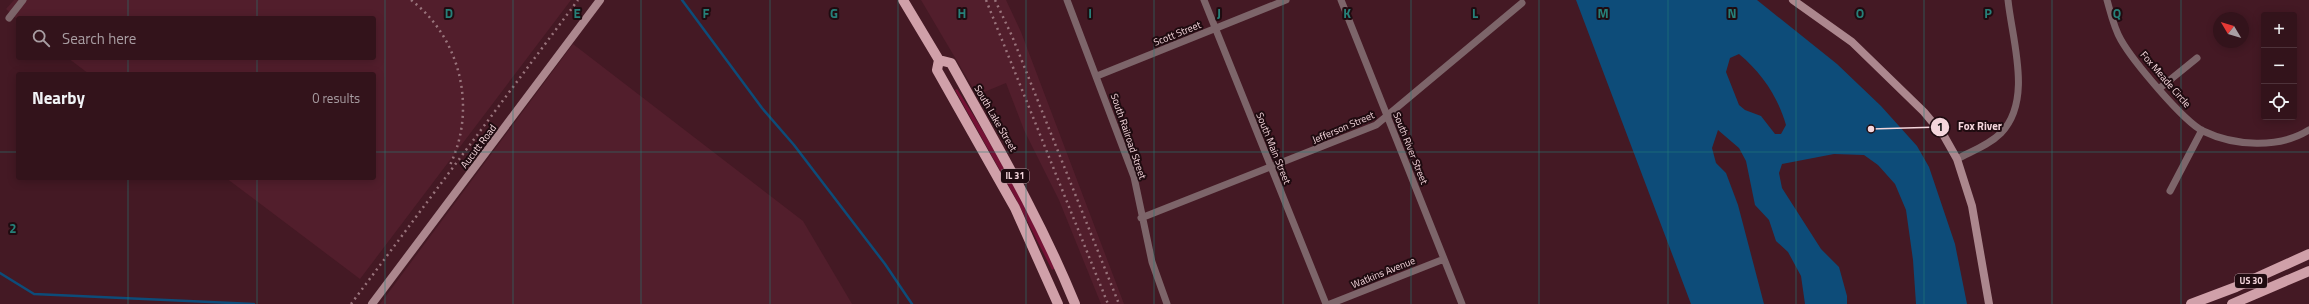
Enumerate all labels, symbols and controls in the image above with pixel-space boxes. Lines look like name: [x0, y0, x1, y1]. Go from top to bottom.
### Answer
text: D: [445, 3, 453, 23]
text: E: [573, 3, 581, 23]
text: F: [703, 3, 710, 23]
text: G: [830, 3, 838, 23]
text: H: [958, 3, 966, 23]
text: I: [1088, 3, 1092, 23]
text: J: [1217, 3, 1221, 23]
text: K: [1343, 3, 1351, 23]
text: L: [1472, 3, 1478, 23]
text: M: [1597, 3, 1609, 23]
text: N: [1727, 3, 1737, 23]
text: O: [1856, 3, 1864, 23]
text: P: [1984, 3, 1992, 23]
text: Q: [2113, 3, 2121, 23]
north arrow: [2213, 12, 2249, 48]
map controls: [2261, 12, 2297, 120]
button: +: [2261, 12, 2297, 48]
search box: [16, 16, 376, 60]
street label: Scott Street: [1151, 17, 1204, 50]
icon: search: [30, 27, 52, 49]
text: Search here: [62, 27, 136, 50]
street label: Fox Meade Circle: [2137, 48, 2194, 111]
button: −: [2261, 48, 2297, 84]
street label: South Lake Street: [970, 82, 1021, 155]
button: locate: [2261, 84, 2297, 120]
text: Nearby: [32, 85, 85, 111]
text: 0 results: [312, 88, 360, 108]
street label: South Railroad Street: [1107, 91, 1150, 181]
street label: Jefferson Street: [1310, 107, 1377, 147]
street label: South Main Street: [1252, 110, 1295, 187]
street label: South River Street: [1389, 110, 1432, 187]
callout: Fox River: [1930, 115, 2009, 138]
text: 1: [1937, 117, 1943, 136]
text: Fox River: [1958, 118, 2002, 134]
street label: Aucutt Road: [457, 121, 500, 172]
road number: IL 31: [1001, 169, 1029, 183]
text: 2: [9, 218, 17, 238]
street label: Watkins Avenue: [1349, 253, 1417, 292]
road number: US 30: [2235, 274, 2267, 288]

